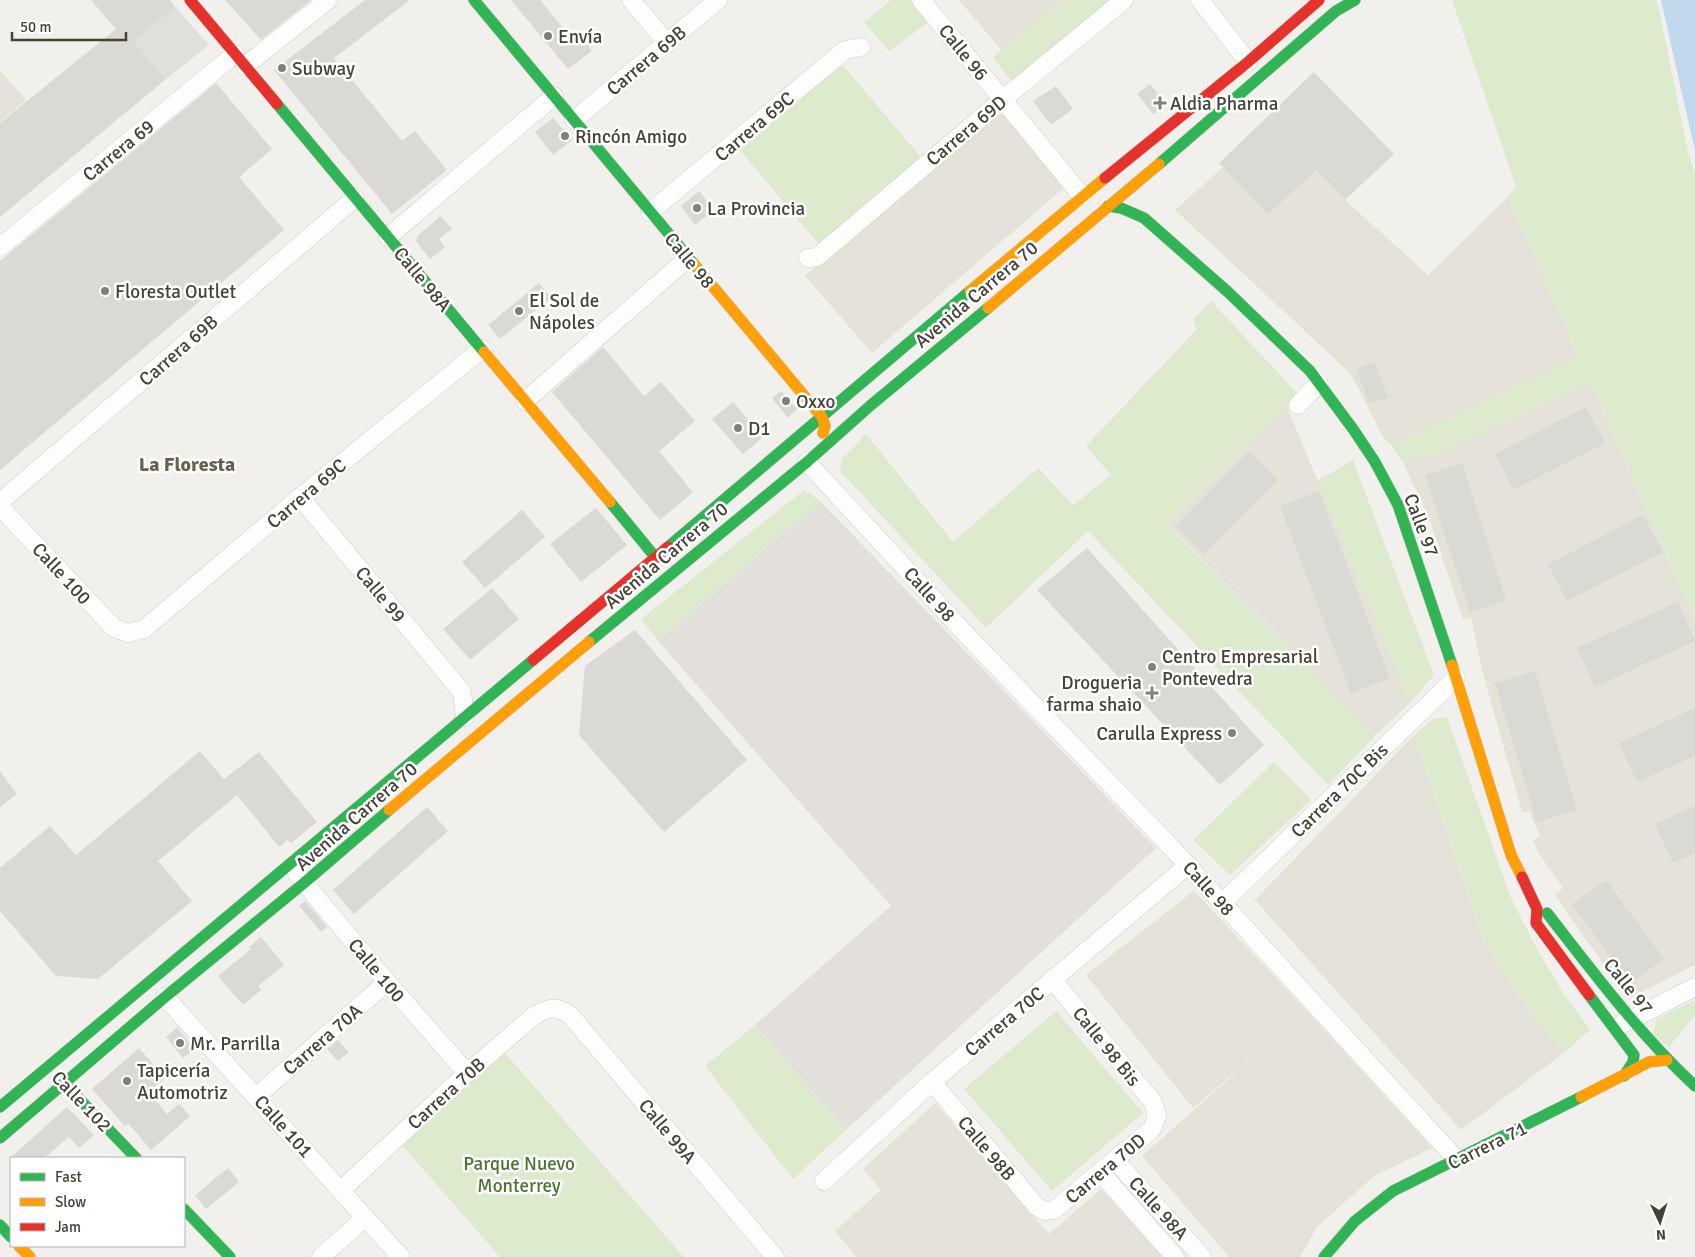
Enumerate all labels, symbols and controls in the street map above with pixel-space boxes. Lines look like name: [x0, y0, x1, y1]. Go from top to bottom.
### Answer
scale bar: [12, 10, 126, 42]
text: 50 m: [20, 18, 51, 36]
street label: Calle 96: [933, 19, 993, 86]
street label: Carrera 69B: [602, 20, 691, 101]
place label: Envía: [558, 25, 602, 49]
marker: Envía: [542, 30, 554, 42]
place label: Subway: [292, 57, 355, 81]
marker: Subway: [276, 62, 288, 74]
street label: Carrera 69C: [710, 86, 799, 167]
street label: Carrera 69D: [922, 90, 1012, 171]
place label: Aldia Pharma: [1170, 92, 1278, 116]
marker: Aldia Pharma: [1154, 97, 1166, 109]
street label: Carrera 69: [78, 115, 159, 187]
place label: Rincón Amigo: [575, 125, 687, 149]
marker: Rincón Amigo: [559, 130, 571, 142]
place label: La Provincia: [707, 197, 805, 221]
marker: La Provincia: [691, 202, 703, 214]
street label: Calle 98: [659, 228, 720, 294]
street label: Avenida Carrera 70: [910, 236, 1043, 353]
street label: Calle 98A: [388, 242, 457, 317]
place label: Floresta Outlet: [115, 280, 237, 304]
marker: Floresta Outlet: [99, 285, 111, 297]
place label: El Sol de Nápoles: [529, 289, 599, 335]
marker: El Sol de Nápoles: [513, 305, 525, 317]
street label: Carrera 69B: [134, 310, 223, 392]
place label: Oxxo: [796, 390, 835, 414]
marker: Oxxo: [780, 395, 792, 407]
place label: D1: [748, 417, 771, 441]
marker: D1: [732, 422, 744, 434]
district label: La Floresta: [139, 452, 235, 477]
street label: Carrera 69C: [262, 453, 351, 534]
street label: Calle 97: [1398, 490, 1444, 560]
street label: Avenida Carrera 70: [600, 497, 733, 614]
street label: Calle 100: [27, 538, 96, 610]
street label: Calle 99: [350, 562, 411, 628]
street label: Calle 98: [898, 562, 960, 627]
place label: Centro Empresarial Pontevedra: [1162, 645, 1318, 691]
marker: Centro Empresarial Pontevedra: [1146, 661, 1158, 673]
place label: Drogueria farma shaio: [1047, 671, 1142, 717]
marker: Drogueria farma shaio: [1146, 687, 1158, 699]
place label: Carulla Express: [1097, 722, 1222, 746]
marker: Carulla Express: [1226, 727, 1238, 739]
street label: Carrera 70C Bis: [1286, 738, 1393, 843]
street label: Avenida Carrera 70: [291, 757, 423, 876]
street label: Calle 98: [1177, 856, 1239, 921]
street label: Calle 100: [343, 934, 410, 1008]
street label: Calle 97: [1598, 953, 1658, 1020]
street label: Carrera 70C: [960, 981, 1049, 1062]
street label: Carrera 70A: [278, 999, 367, 1081]
street label: Calle 98 Bis: [1067, 1002, 1145, 1091]
place label: Mr. Parrilla: [190, 1032, 280, 1056]
marker: Mr. Parrilla: [174, 1037, 186, 1049]
street label: Carrera 70B: [403, 1052, 491, 1135]
place label: Tapicería Automotriz: [137, 1059, 228, 1105]
street label: Calle 102: [46, 1066, 116, 1137]
marker: Tapicería Automotriz: [121, 1075, 133, 1087]
street label: Calle 101: [249, 1090, 318, 1163]
street label: Calle 99A: [633, 1094, 702, 1169]
street label: Calle 98B: [952, 1111, 1020, 1186]
street label: Carrera 71: [1444, 1116, 1531, 1175]
street label: Carrera 70D: [1061, 1128, 1151, 1209]
park label: Parque Nuevo Monterrey: [463, 1152, 575, 1198]
legend: [10, 1157, 185, 1247]
text: Fast: [55, 1168, 82, 1186]
street label: Calle 98A: [1123, 1172, 1193, 1246]
text: Slow: [55, 1193, 86, 1211]
north arrow: [1635, 1197, 1685, 1247]
text: Jam: [55, 1218, 81, 1236]
text: N: [1655, 1226, 1666, 1243]

